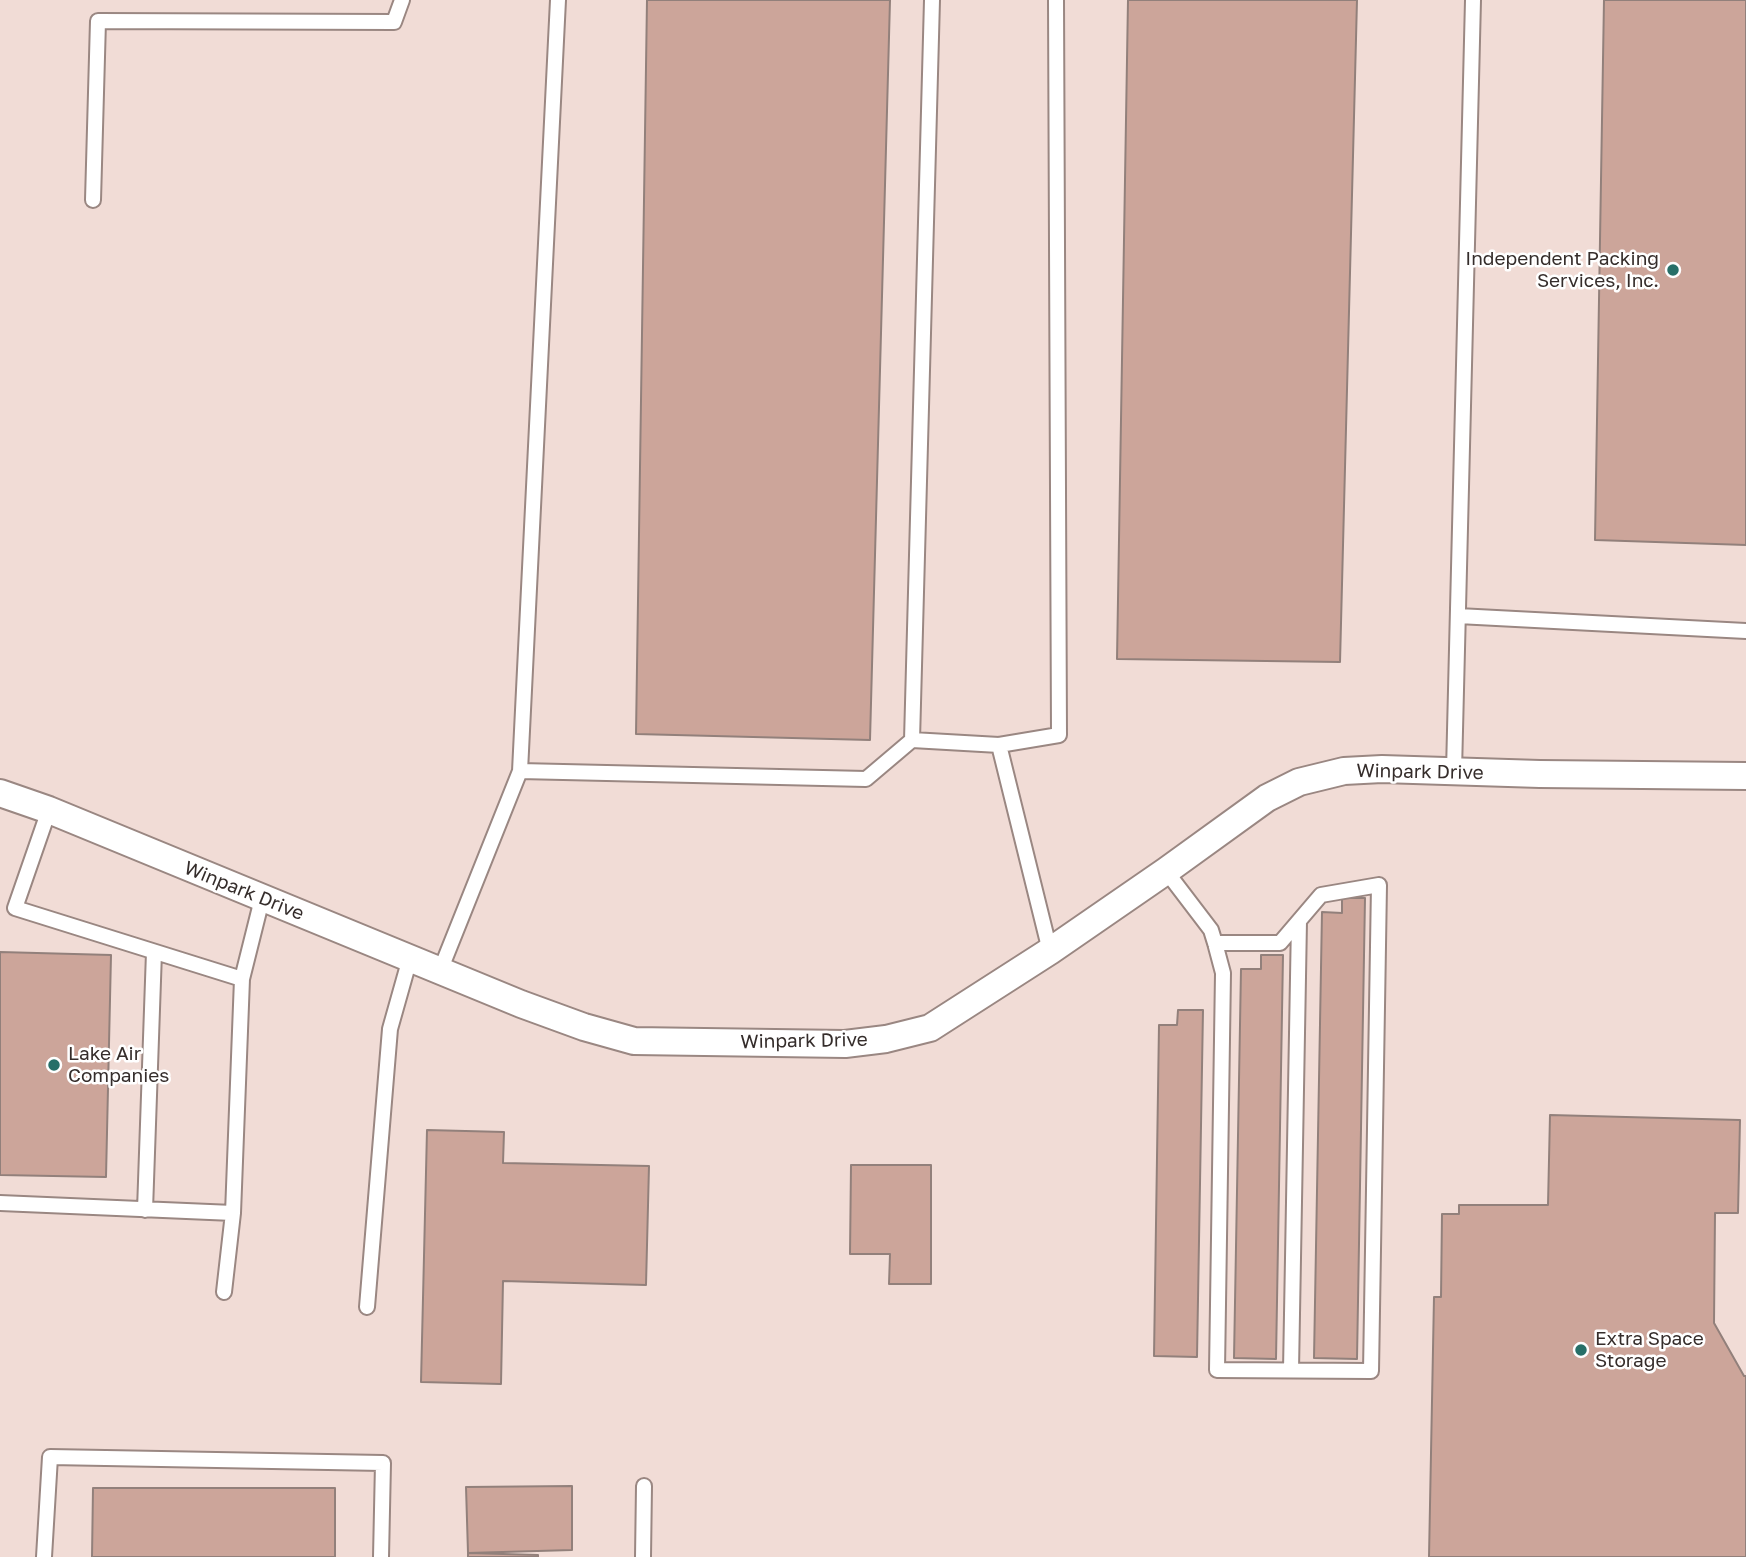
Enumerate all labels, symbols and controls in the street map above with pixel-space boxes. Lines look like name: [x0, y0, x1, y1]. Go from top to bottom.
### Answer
place label: Independent Packing Services, Inc.: [1465, 248, 1659, 292]
marker: Independent Packing Services, Inc.: [1665, 262, 1681, 278]
street label: Winpark Drive: [1356, 759, 1484, 785]
street label: Winpark Drive: [181, 857, 307, 925]
street label: Winpark Drive: [740, 1028, 868, 1054]
place label: Lake Air Companies: [68, 1043, 169, 1087]
marker: Lake Air Companies: [46, 1057, 62, 1073]
place label: Extra Space Storage: [1595, 1328, 1704, 1372]
marker: Extra Space Storage: [1573, 1342, 1589, 1358]

